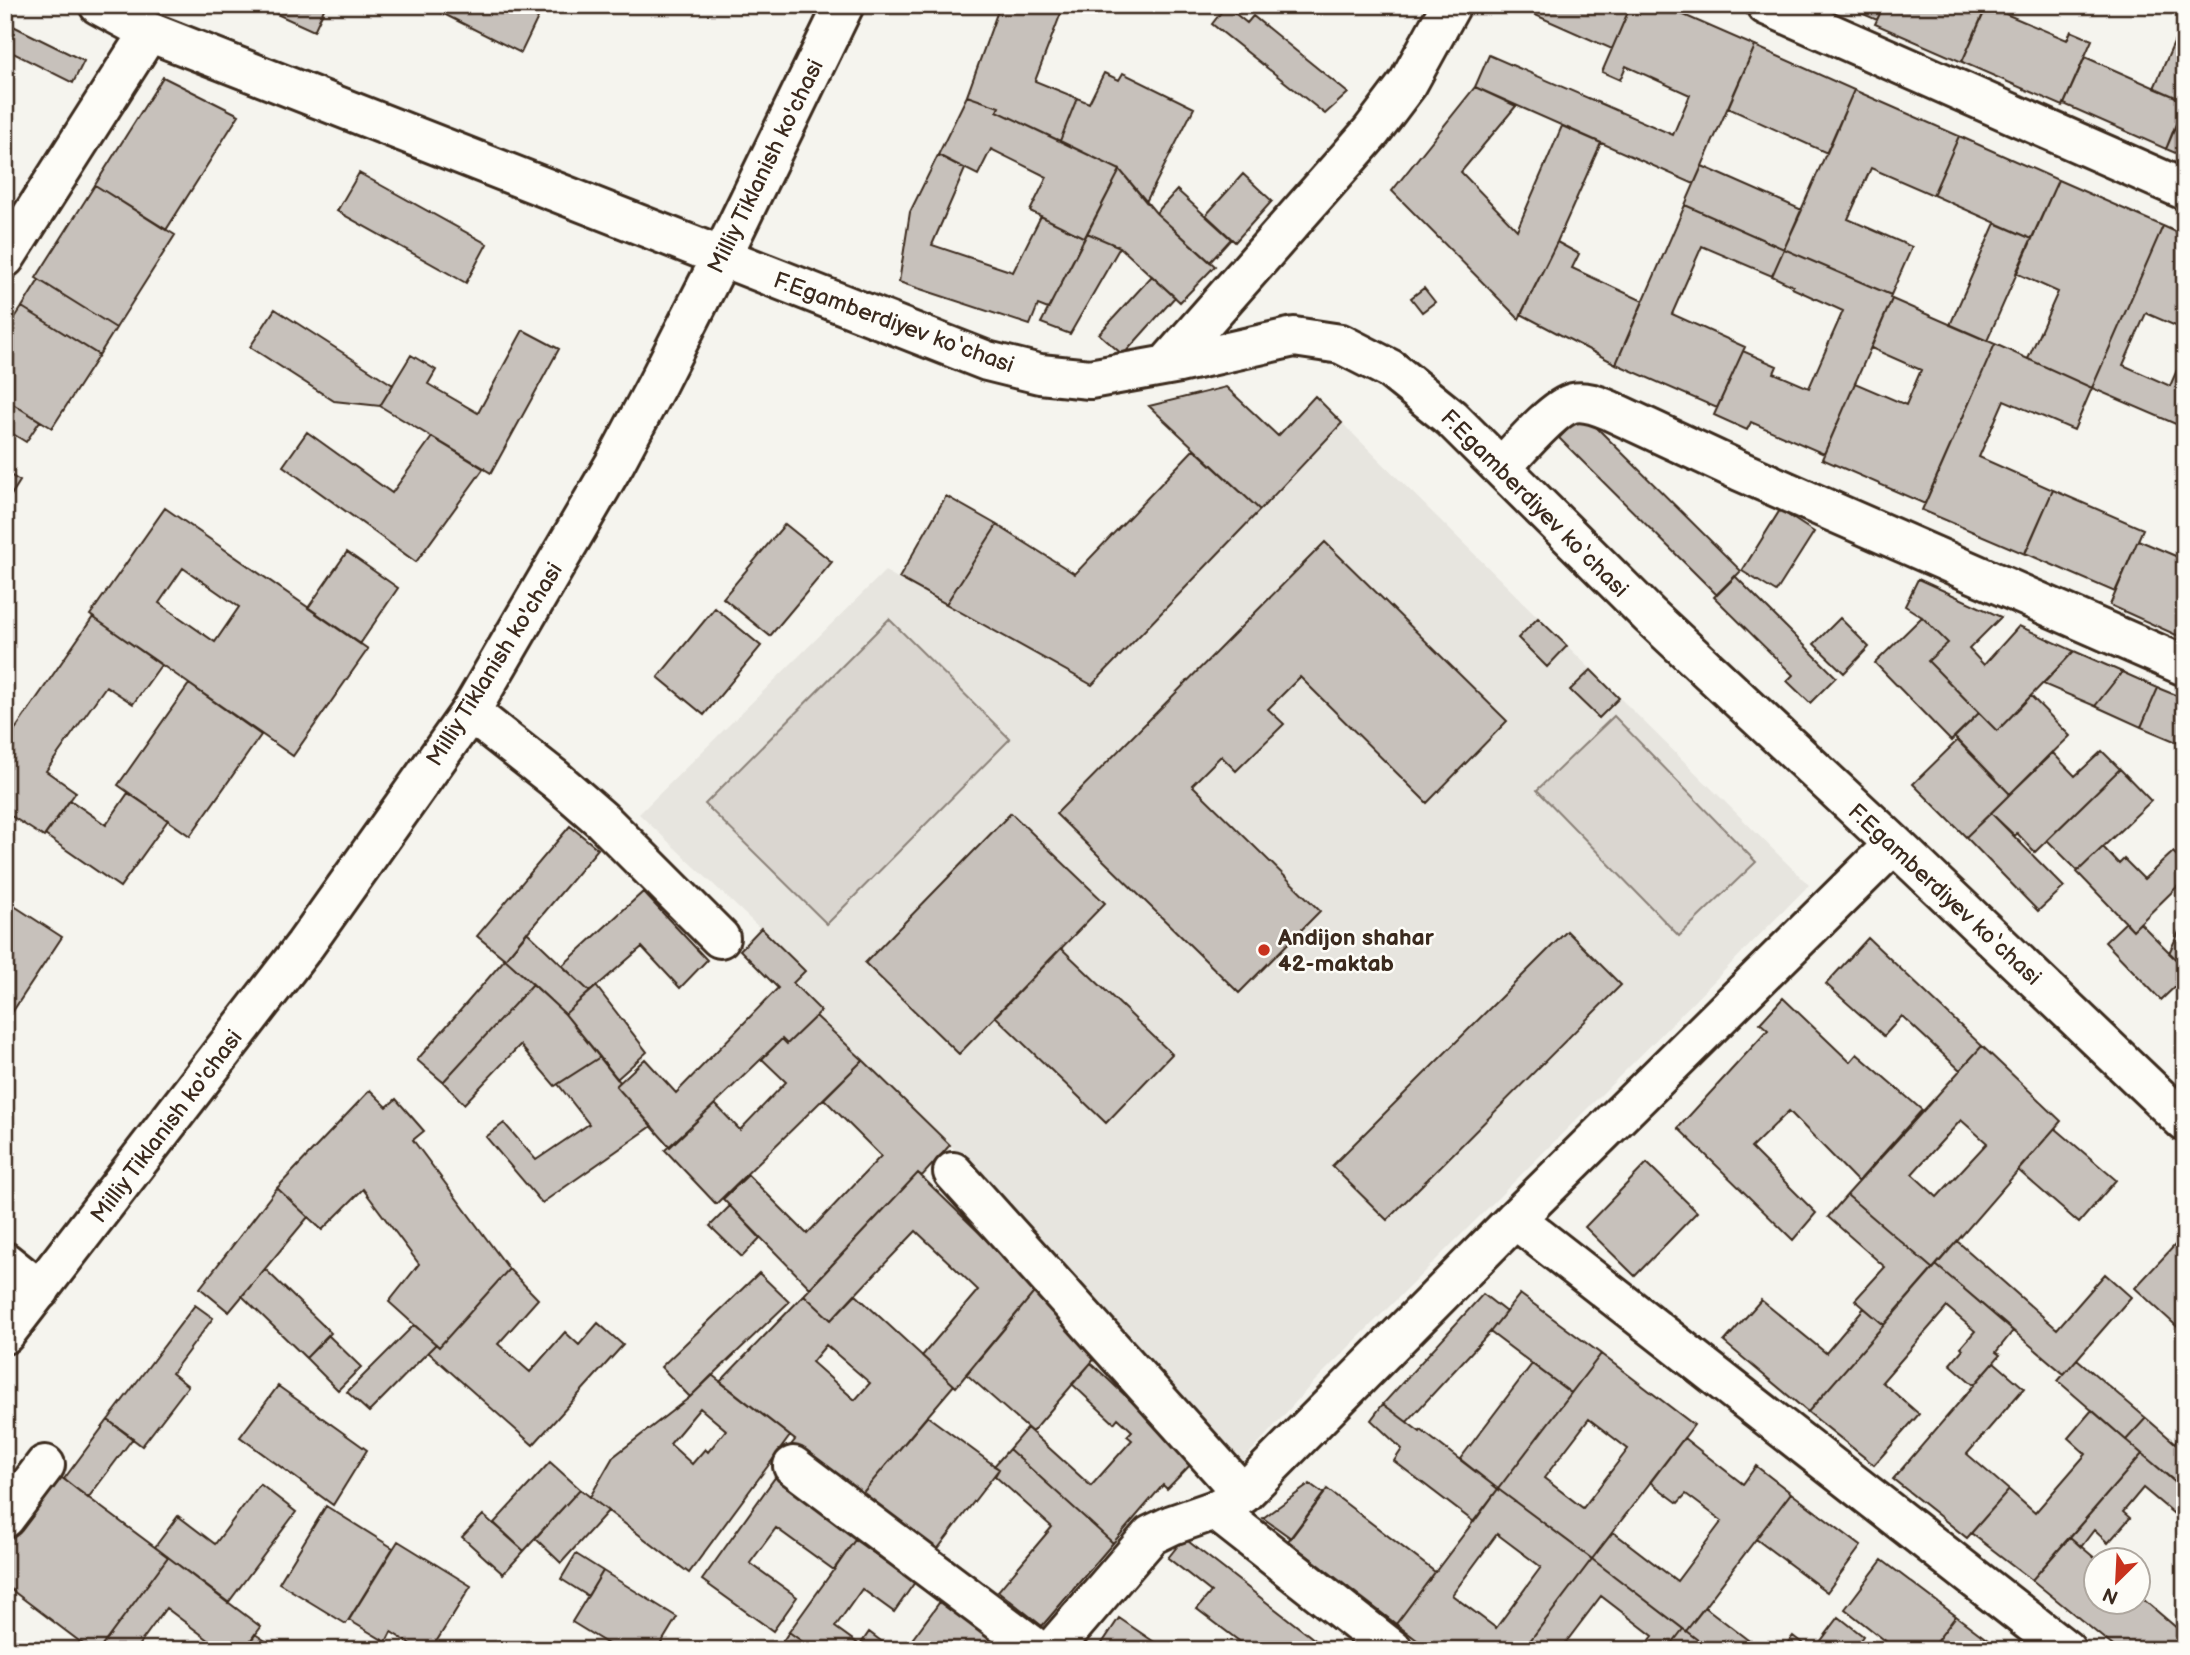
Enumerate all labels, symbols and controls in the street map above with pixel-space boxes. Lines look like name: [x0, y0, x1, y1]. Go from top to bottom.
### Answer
street label: Milliy Tiklanish ko'chasi: [702, 55, 830, 278]
street label: F.Egamberdiyev kо‘chasi: [770, 266, 1018, 380]
street label: F.Egamberdiyev kо‘chasi: [1435, 404, 1634, 603]
street label: Milliy Tiklanish ko'chasi: [421, 558, 569, 771]
street label: F.Egamberdiyev kо‘chasi: [1842, 798, 2047, 992]
place label: Andijon shahar 42-maktab: [1277, 924, 1435, 978]
marker: Andijon shahar 42-maktab: [1256, 942, 1272, 958]
street label: Milliy Tiklanish ko'chasi: [85, 1024, 249, 1229]
north arrow: [2082, 1546, 2152, 1616]
text: N: [2099, 1582, 2122, 1609]

